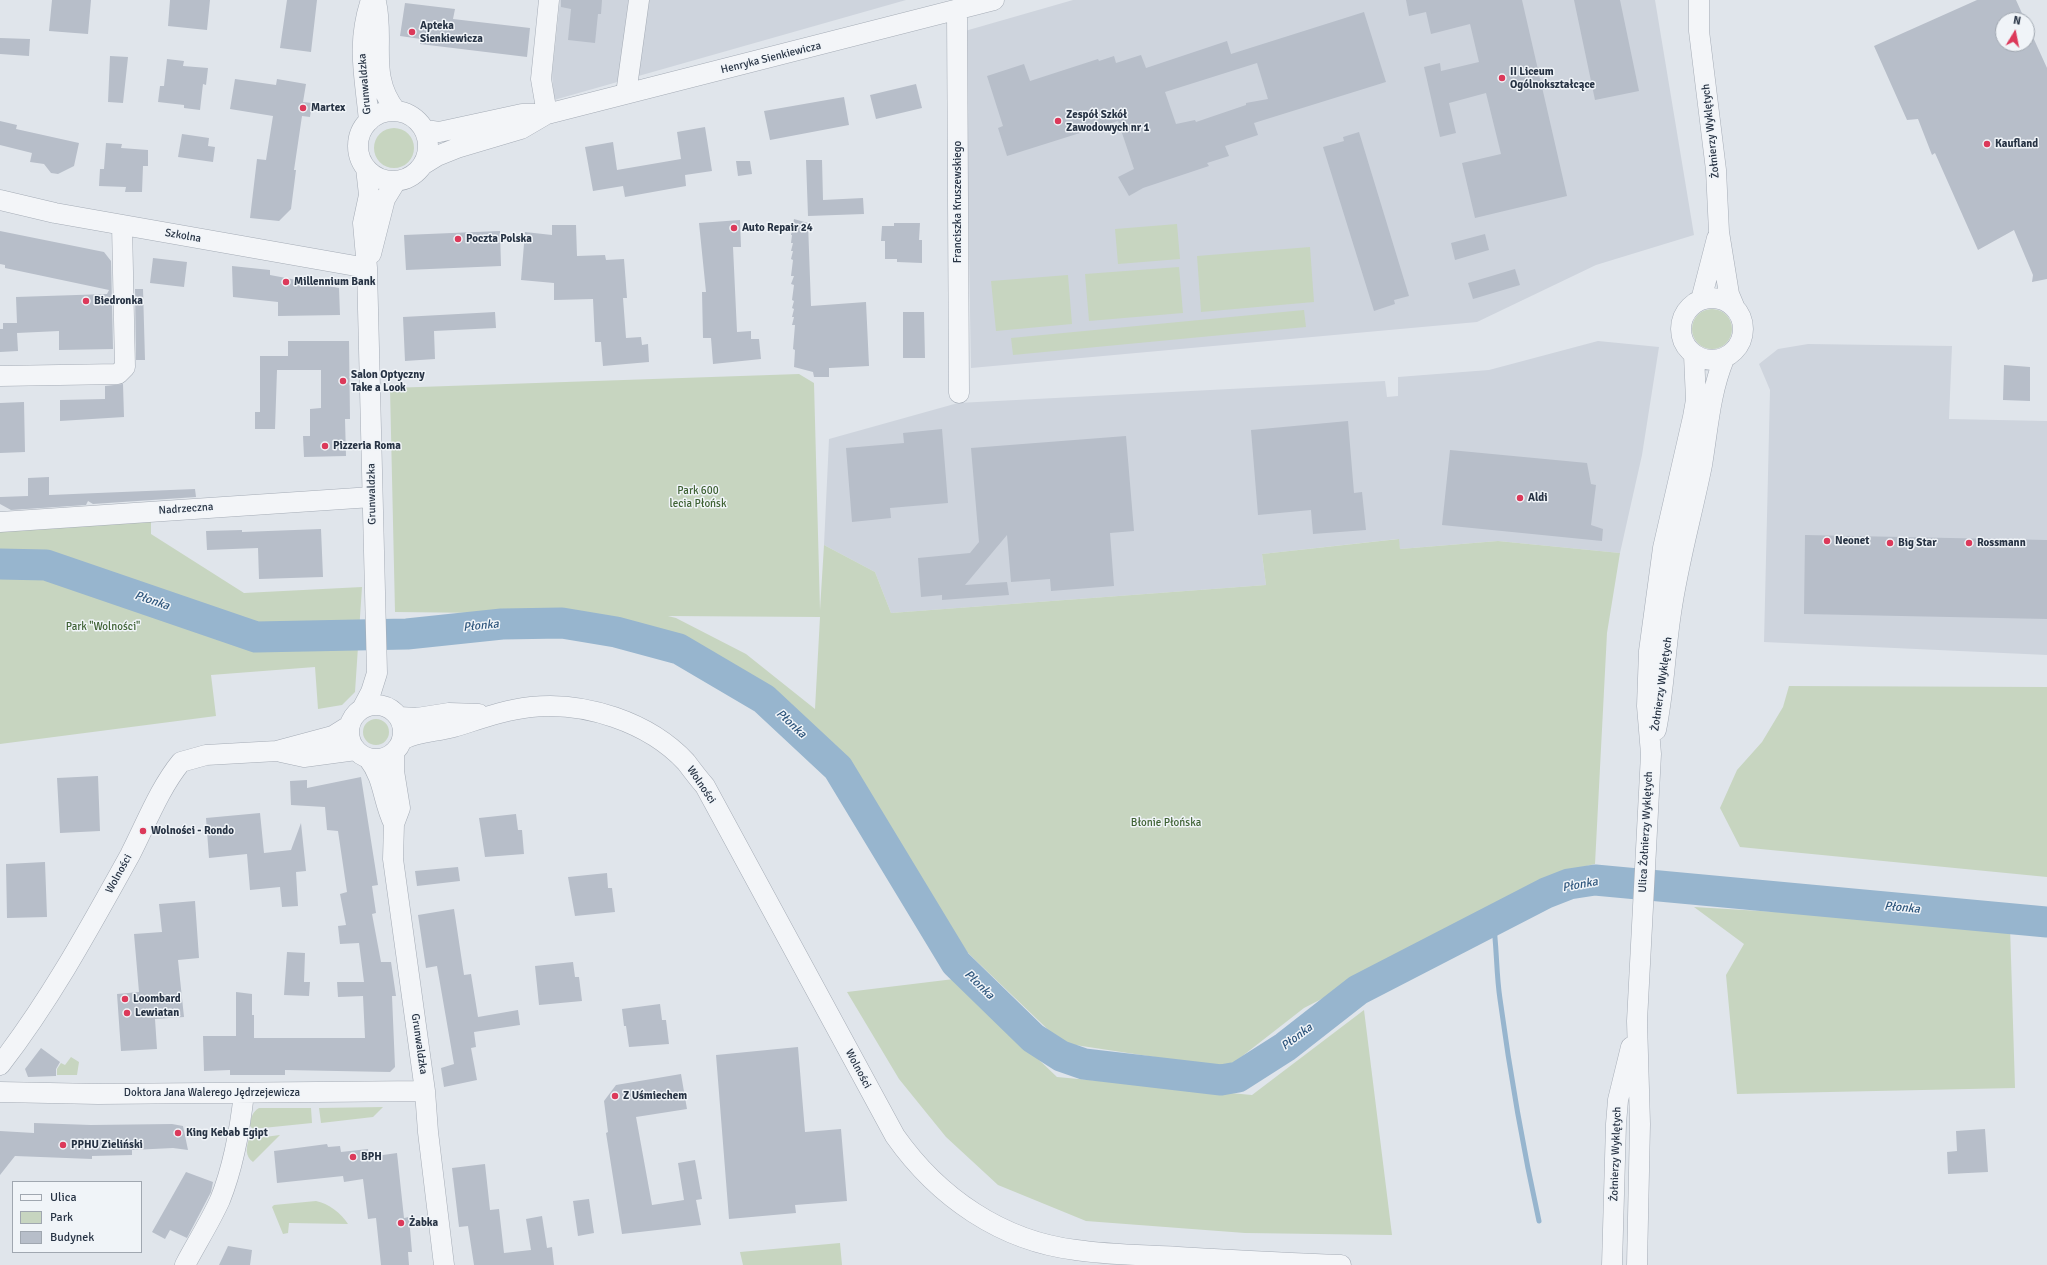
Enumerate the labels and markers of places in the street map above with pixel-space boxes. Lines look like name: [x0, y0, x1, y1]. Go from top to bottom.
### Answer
place label: Apteka Sienkiewicza: [420, 19, 483, 45]
marker: Apteka Sienkiewicza: [407, 27, 417, 37]
place label: II Liceum Ogólnokształcące: [1510, 65, 1595, 91]
marker: II Liceum Ogólnokształcące: [1497, 73, 1507, 83]
place label: Martex: [311, 101, 345, 115]
marker: Martex: [298, 103, 308, 113]
place label: Zespół Szkół Zawodowych nr 1: [1066, 108, 1149, 134]
marker: Zespół Szkół Zawodowych nr 1: [1053, 116, 1063, 126]
place label: Kaufland: [1995, 137, 2038, 151]
marker: Kaufland: [1982, 139, 1992, 149]
place label: Auto Repair 24: [742, 221, 813, 235]
marker: Auto Repair 24: [729, 223, 739, 233]
place label: Poczta Polska: [466, 232, 532, 246]
marker: Poczta Polska: [453, 234, 463, 244]
place label: Millennium Bank: [294, 275, 375, 289]
marker: Millennium Bank: [281, 277, 291, 287]
place label: Biedronka: [94, 294, 143, 308]
marker: Biedronka: [81, 296, 91, 306]
place label: Salon Optyczny Take a Look: [351, 368, 425, 394]
marker: Salon Optyczny Take a Look: [338, 376, 348, 386]
place label: Pizzeria Roma: [333, 439, 401, 453]
marker: Pizzeria Roma: [320, 441, 330, 451]
place label: Aldi: [1528, 491, 1547, 505]
marker: Aldi: [1515, 493, 1525, 503]
place label: Neonet: [1835, 534, 1869, 548]
marker: Neonet: [1822, 536, 1832, 546]
place label: Big Star: [1898, 536, 1937, 550]
place label: Rossmann: [1977, 536, 2026, 550]
marker: Big Star: [1885, 538, 1895, 548]
marker: Rossmann: [1964, 538, 1974, 548]
place label: Wolności - Rondo: [151, 824, 234, 838]
marker: Wolności - Rondo: [138, 826, 148, 836]
place label: Loombard: [133, 992, 181, 1006]
marker: Loombard: [120, 994, 130, 1004]
place label: Lewiatan: [135, 1006, 179, 1020]
marker: Lewiatan: [122, 1008, 132, 1018]
place label: Z Uśmiechem: [623, 1089, 687, 1103]
marker: Z Uśmiechem: [610, 1091, 620, 1101]
place label: King Kebab Egipt: [186, 1126, 268, 1140]
marker: King Kebab Egipt: [173, 1128, 183, 1138]
place label: PPHU Zieliński: [71, 1138, 143, 1152]
marker: PPHU Zieliński: [58, 1140, 68, 1150]
place label: BPH: [361, 1150, 382, 1164]
marker: BPH: [348, 1152, 358, 1162]
place label: Żabka: [409, 1216, 438, 1230]
marker: Żabka: [396, 1218, 406, 1228]

